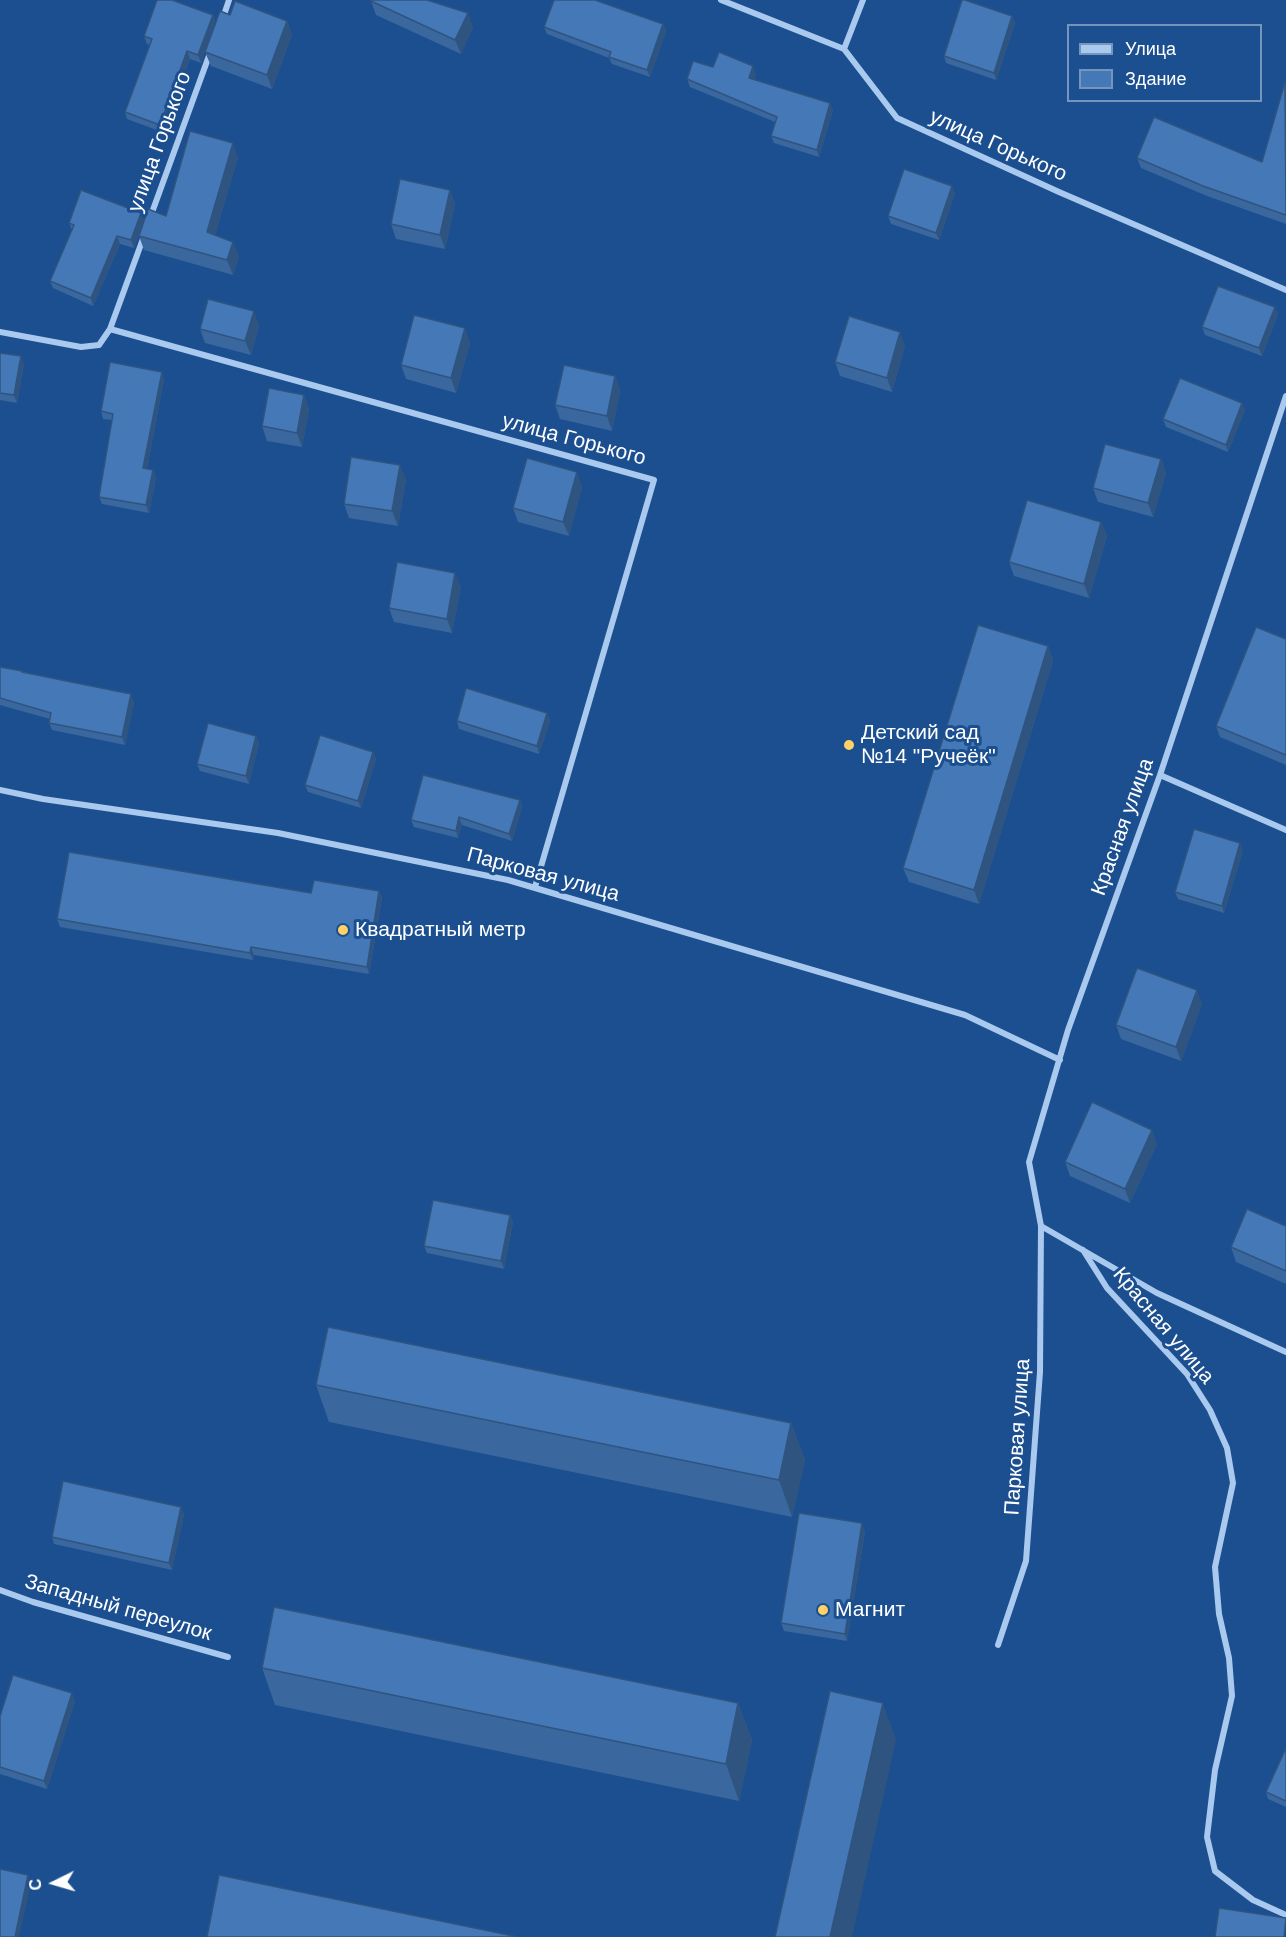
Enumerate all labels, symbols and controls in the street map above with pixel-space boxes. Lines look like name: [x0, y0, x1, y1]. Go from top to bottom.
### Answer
legend: [1067, 24, 1262, 102]
text: Улица: [1125, 39, 1176, 59]
street label: улица Горького: [123, 68, 197, 216]
text: Здание: [1125, 69, 1186, 89]
street label: улица Горького: [925, 104, 1071, 188]
street label: улица Горького: [499, 409, 649, 471]
place label: Детский сад №14 "Ручеёк": [861, 720, 996, 770]
marker: Детский сад №14 "Ручеёк": [842, 738, 856, 752]
street label: Красная улица: [1086, 755, 1160, 899]
street label: Парковая улица: [464, 843, 622, 907]
place label: Квадратный метр: [355, 917, 526, 943]
marker: Квадратный метр: [336, 923, 350, 937]
street label: Красная улица: [1107, 1263, 1219, 1389]
street label: Парковая улица: [1000, 1358, 1036, 1516]
street label: Западный переулок: [22, 1569, 214, 1647]
place label: Магнит: [835, 1597, 905, 1623]
marker: Магнит: [816, 1603, 830, 1617]
north arrow: [24, 1853, 84, 1913]
text: С: [27, 1878, 45, 1891]

